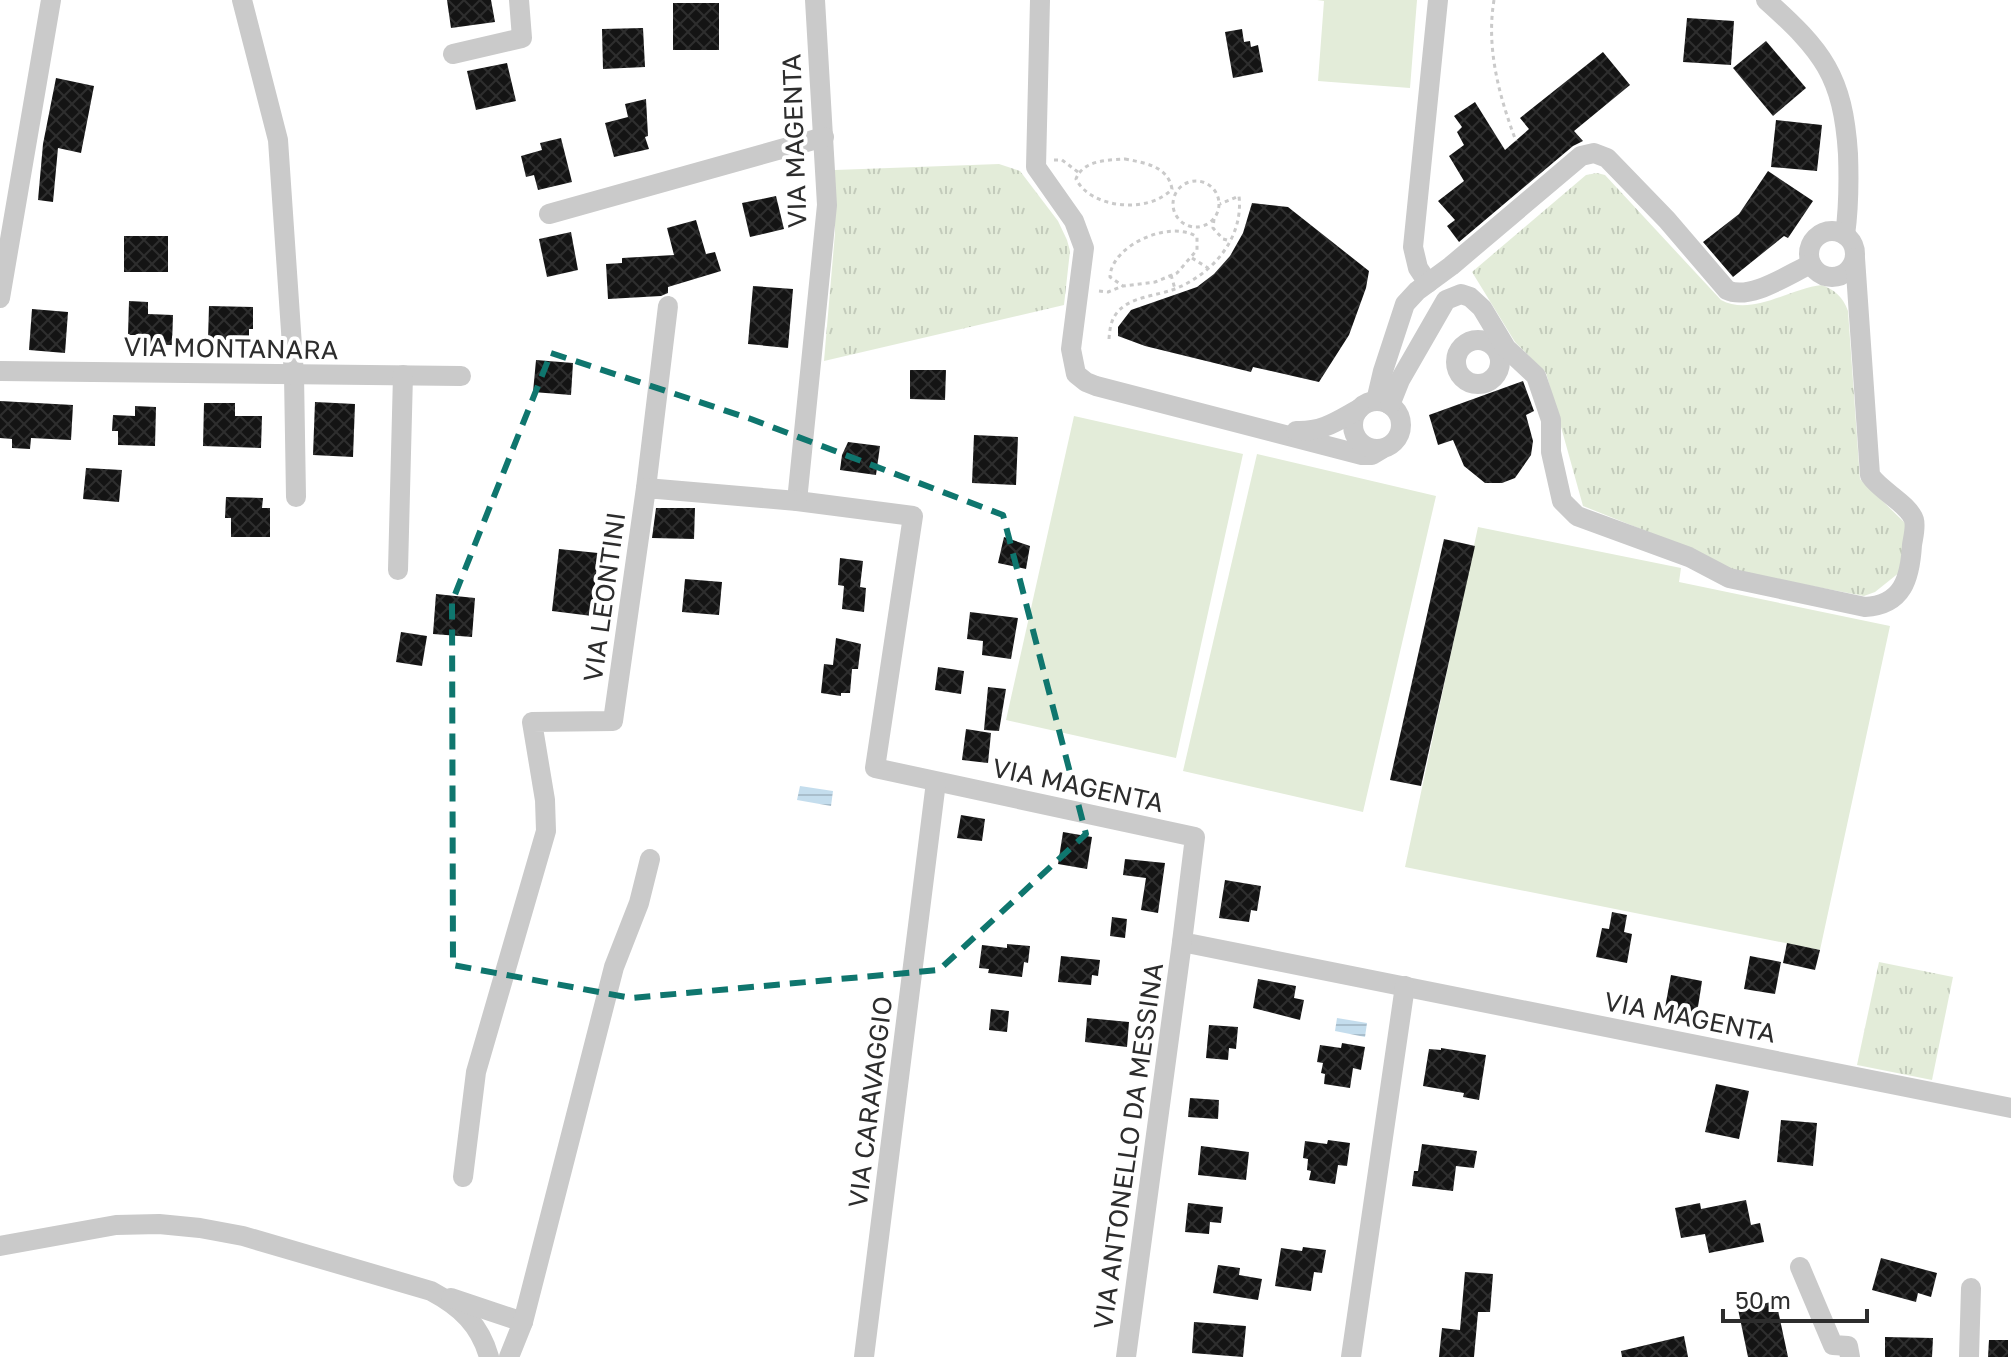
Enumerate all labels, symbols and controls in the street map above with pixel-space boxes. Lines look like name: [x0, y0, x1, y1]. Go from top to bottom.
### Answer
street label: VIA MAGENTA: [775, 53, 813, 229]
street label: VIA MONTANARA: [123, 331, 339, 365]
street label: VIA LEONTINI: [577, 510, 631, 684]
street label: VIA MAGENTA: [990, 752, 1166, 818]
street label: VIA ANTONELLO DA MESSINA: [1087, 961, 1169, 1331]
street label: VIA MAGENTA: [1602, 985, 1778, 1049]
street label: VIA CARAVAGGIO: [842, 994, 898, 1210]
scale bar: [1723, 1273, 1867, 1323]
text: 50 m: [1735, 1285, 1791, 1314]

